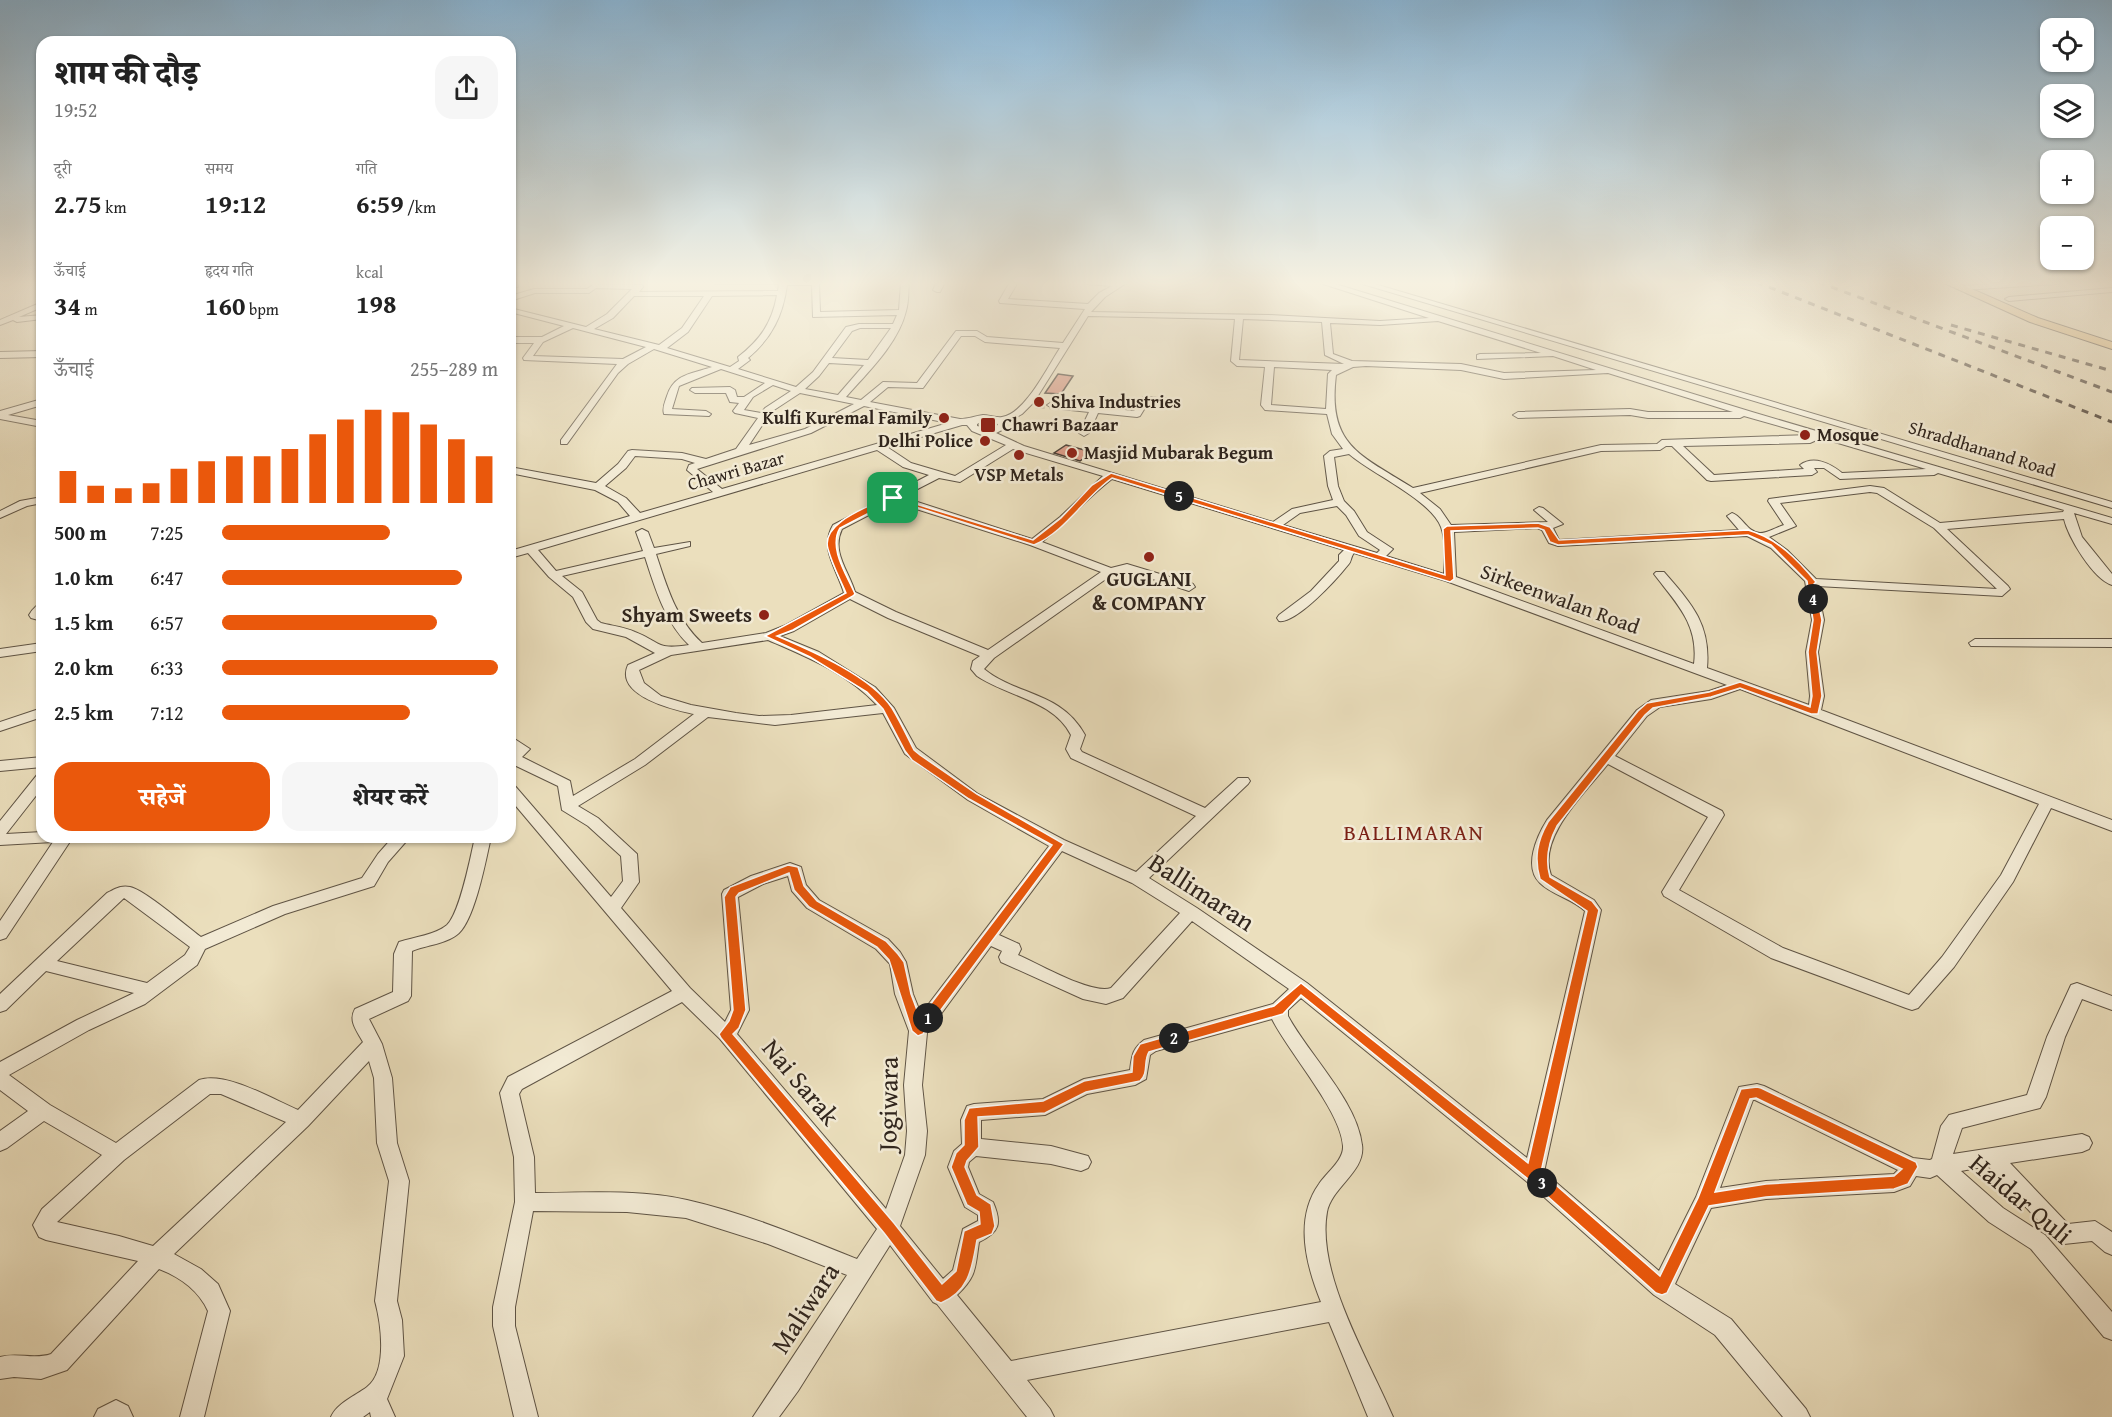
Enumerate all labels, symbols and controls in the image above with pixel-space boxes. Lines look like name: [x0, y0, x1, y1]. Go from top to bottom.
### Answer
map controls: [2040, 18, 2094, 270]
button: locate: [2040, 18, 2094, 72]
text: शाम की दौड़: [54, 48, 199, 96]
button: share: [435, 56, 498, 119]
button: layers: [2040, 84, 2094, 138]
text: 19:52: [54, 95, 97, 124]
button: +: [2040, 150, 2094, 204]
text: दूरी: [54, 156, 71, 180]
text: समय: [205, 156, 233, 180]
text: गति: [356, 156, 377, 180]
text: 2.75: [54, 184, 102, 223]
text: 19:12: [205, 184, 266, 223]
text: 6:59: [356, 184, 404, 223]
text: km: [102, 195, 126, 219]
text: /km: [404, 195, 436, 219]
button: −: [2040, 216, 2094, 270]
text: ऊँचाई: [54, 258, 86, 282]
text: हृदय गति: [205, 258, 253, 282]
text: kcal: [356, 260, 383, 284]
text: 198: [356, 284, 396, 323]
text: 34: [54, 286, 81, 325]
text: 160: [205, 286, 245, 325]
text: m: [81, 297, 98, 321]
text: bpm: [245, 297, 279, 321]
text: ऊँचाई: [54, 354, 93, 383]
text: 255–289 m: [410, 354, 498, 383]
place label: Shiva Industries: [1051, 388, 1181, 415]
marker: Shiva Industries: [1032, 395, 1046, 409]
place label: Kulfi Kuremal Family: [763, 404, 933, 431]
marker: Kulfi Kuremal Family: [937, 411, 951, 425]
place label: Chawri Bazaar: [1002, 411, 1119, 438]
street label: Shraddhanand Road: [1905, 413, 2059, 484]
marker: Chawri Bazaar: [979, 416, 997, 434]
place label: Mosque: [1817, 421, 1879, 448]
place label: Delhi Police: [878, 427, 973, 454]
marker: Mosque: [1798, 428, 1812, 442]
marker: Delhi Police: [978, 434, 992, 448]
place label: Masjid Mubarak Begum: [1084, 439, 1274, 466]
street label: Chawri Bazar: [684, 444, 788, 497]
marker: Masjid Mubarak Begum: [1065, 446, 1079, 460]
marker: VSP Metals: [1012, 448, 1026, 462]
place label: VSP Metals: [974, 461, 1064, 488]
pin: [867, 472, 918, 523]
icon: arrive: [876, 481, 909, 514]
pin: 5: [1164, 481, 1194, 511]
text: 5: [1175, 484, 1183, 508]
text: 500 m: [54, 518, 107, 547]
text: 7:25: [150, 518, 184, 547]
marker: GUGLANI & COMPANY: [1142, 550, 1156, 564]
street label: Sirkeenwalan Road: [1476, 555, 1645, 642]
text: 1.0 km: [54, 563, 113, 592]
text: 6:47: [150, 563, 184, 592]
place label: GUGLANI & COMPANY: [1092, 563, 1206, 618]
pin: 4: [1798, 584, 1828, 614]
text: 4: [1809, 587, 1817, 611]
place label: Shyam Sweets: [621, 599, 752, 630]
text: 1.5 km: [54, 608, 113, 637]
text: 6:57: [150, 608, 184, 637]
marker: Shyam Sweets: [757, 608, 771, 622]
text: 2.0 km: [54, 653, 113, 682]
text: 6:33: [150, 653, 184, 682]
text: 2.5 km: [54, 698, 113, 727]
text: 7:12: [150, 698, 184, 727]
button: सहेजें: [54, 762, 270, 831]
button: शेयर करें: [282, 762, 498, 831]
district label: BALLIMARAN: [1344, 816, 1484, 848]
street label: Ballimaran: [1141, 843, 1263, 941]
pin: 1: [913, 1003, 943, 1033]
text: 1: [924, 1006, 932, 1030]
pin: 2: [1159, 1023, 1189, 1053]
text: 2: [1170, 1026, 1178, 1050]
street label: Nai Sarak: [753, 1030, 850, 1134]
street label: Jogiwara: [867, 1056, 908, 1155]
street label: Haidar Quli: [1961, 1144, 2081, 1253]
pin: 3: [1527, 1168, 1557, 1198]
text: 3: [1538, 1171, 1546, 1195]
street label: Maliwara: [761, 1254, 849, 1361]

